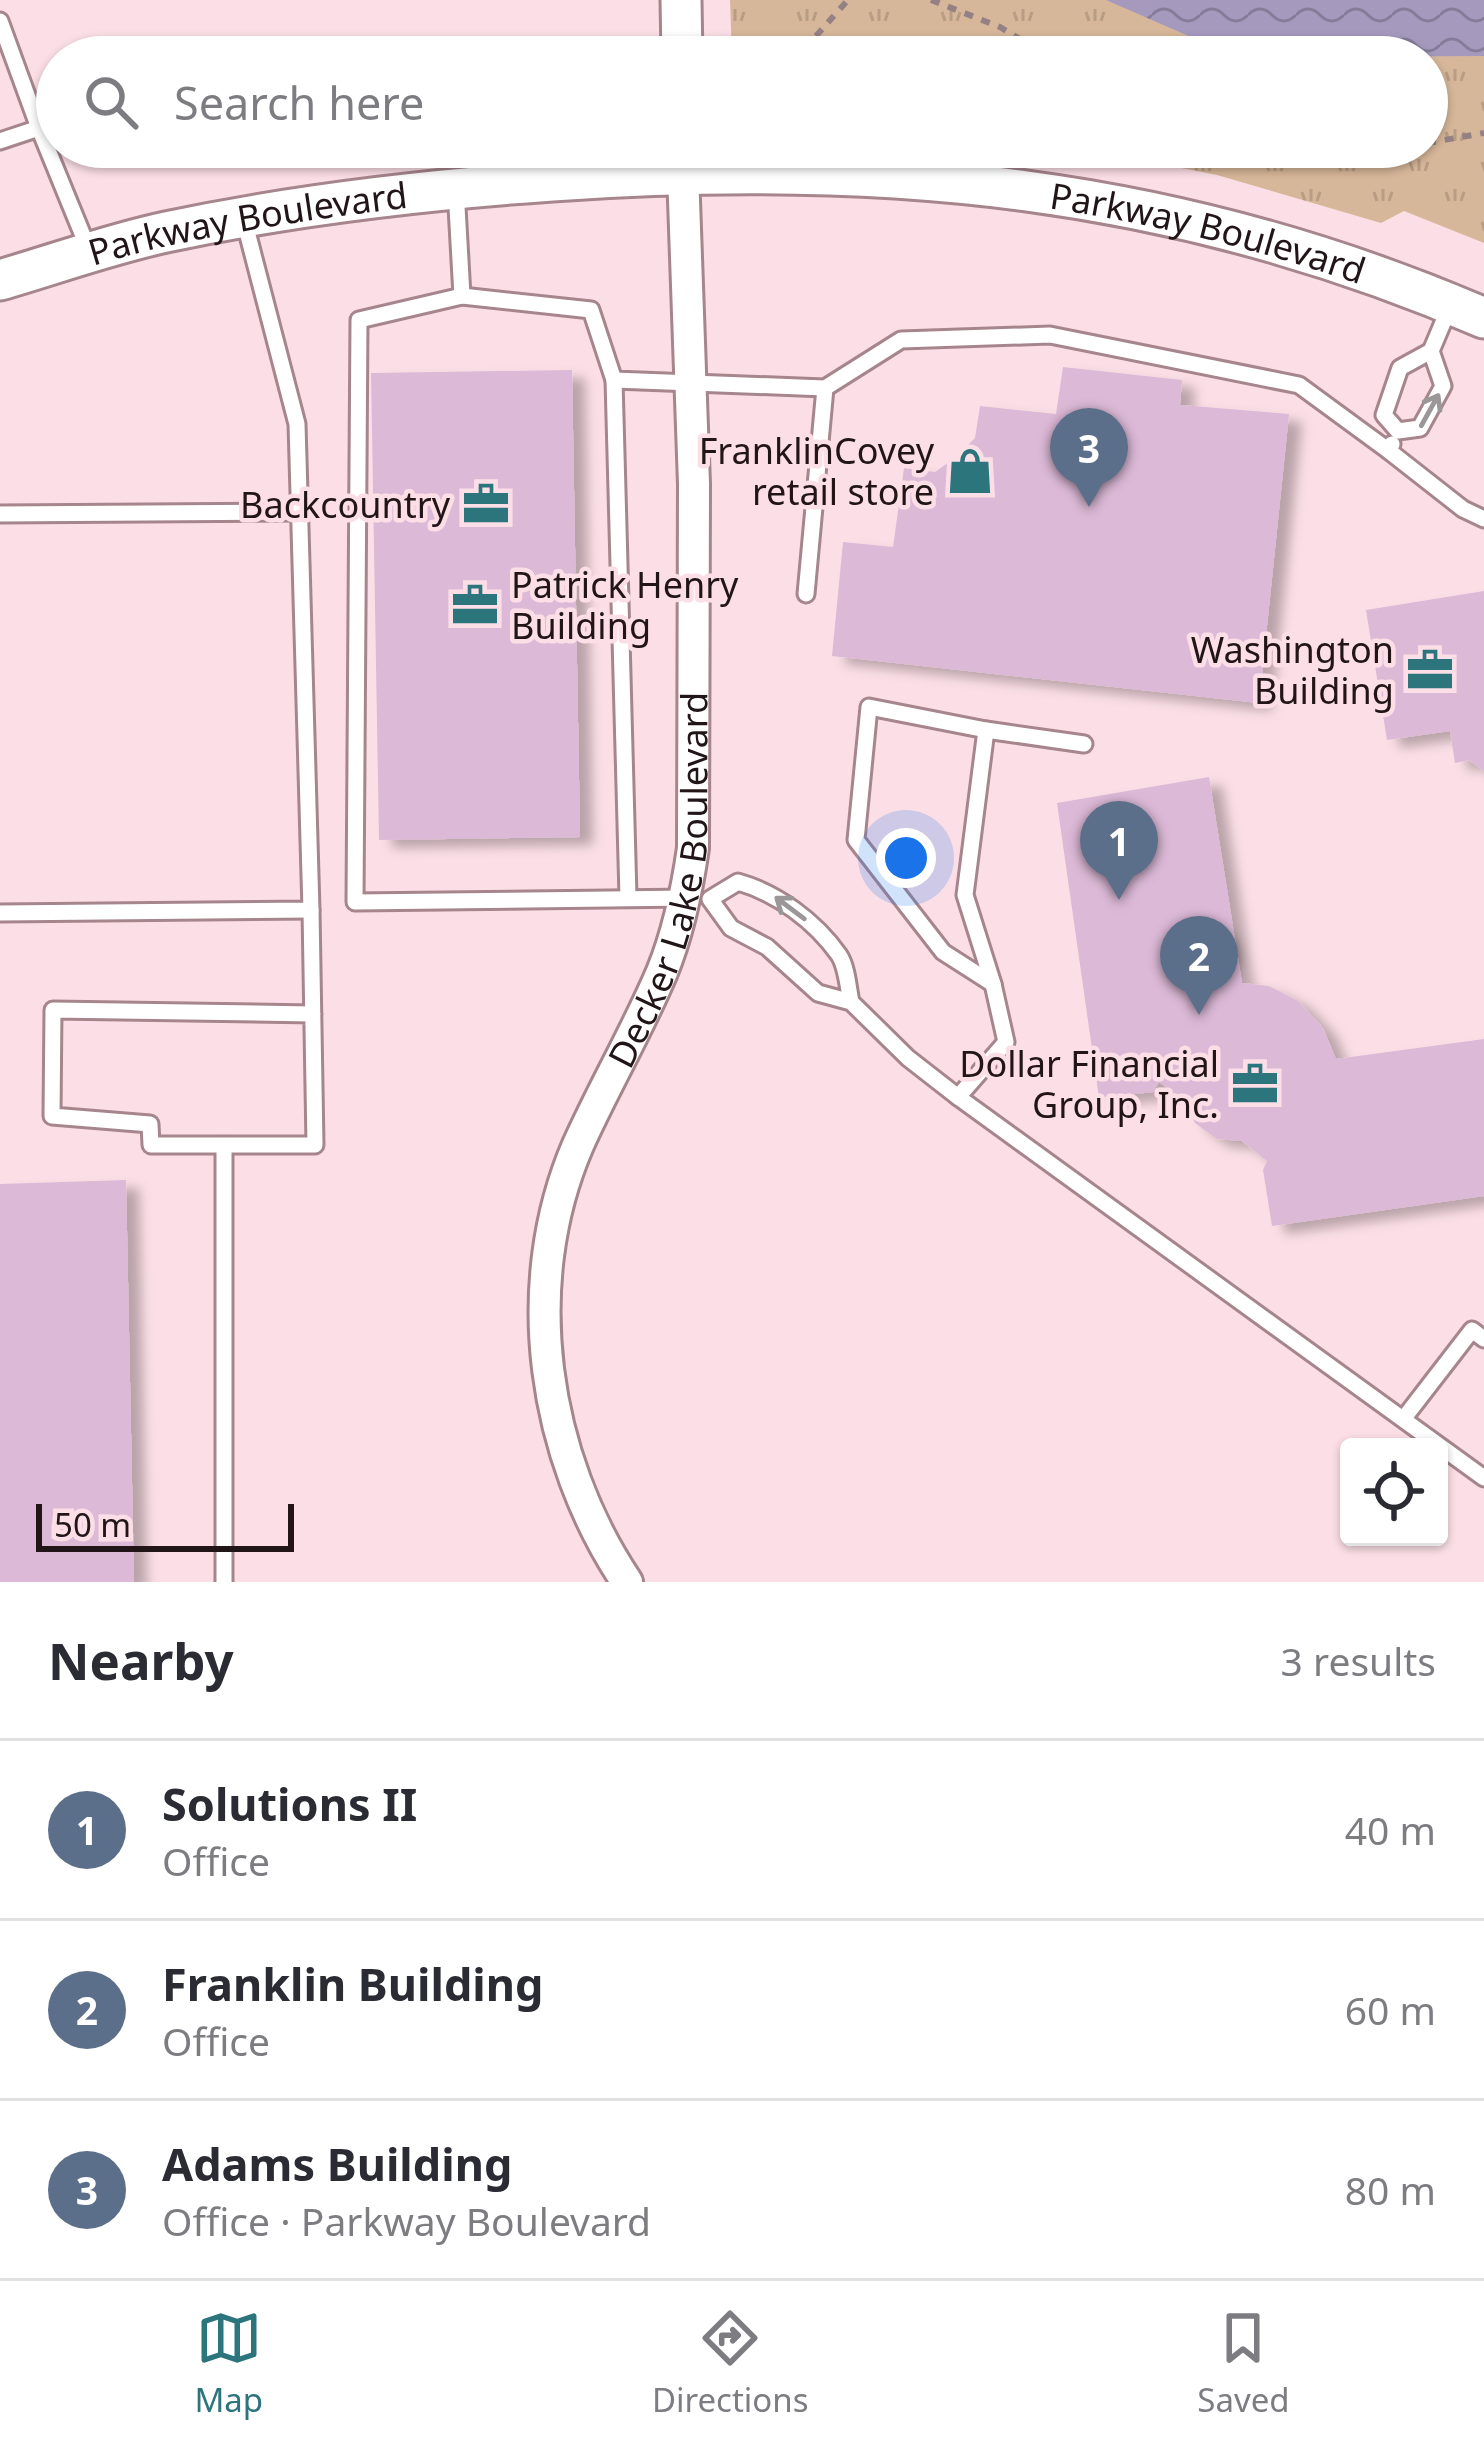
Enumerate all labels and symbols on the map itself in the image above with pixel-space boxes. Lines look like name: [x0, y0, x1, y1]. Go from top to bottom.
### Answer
street label: Parkway Boulevard: [82, 170, 410, 276]
street label: Parkway Boulevard: [1047, 170, 1372, 294]
one-way arrow: [1418, 393, 1442, 428]
pin: 3: [1050, 408, 1128, 507]
place label: FranklinCovey retail store: [699, 426, 935, 516]
shop icon: FranklinCovey retail store: [945, 446, 995, 496]
office icon: Backcountry: [461, 479, 511, 529]
place label: Backcountry: [240, 480, 451, 529]
place label: Patrick Henry Building: [511, 560, 739, 650]
office icon: Patrick Henry Building: [450, 580, 500, 630]
place label: Washington Building: [1191, 625, 1394, 715]
office icon: Washington Building: [1405, 645, 1455, 695]
street label: Decker Lake Boulevard: [596, 692, 718, 1076]
pin: 1: [1080, 801, 1158, 900]
your location: [876, 828, 936, 888]
one-way arrow: [774, 896, 806, 922]
pin: 2: [1160, 916, 1238, 1015]
place label: Dollar Financial Group, Inc.: [959, 1039, 1219, 1129]
office icon: Dollar Financial Group, Inc.: [1230, 1059, 1280, 1109]
scale bar: [36, 1498, 294, 1551]

